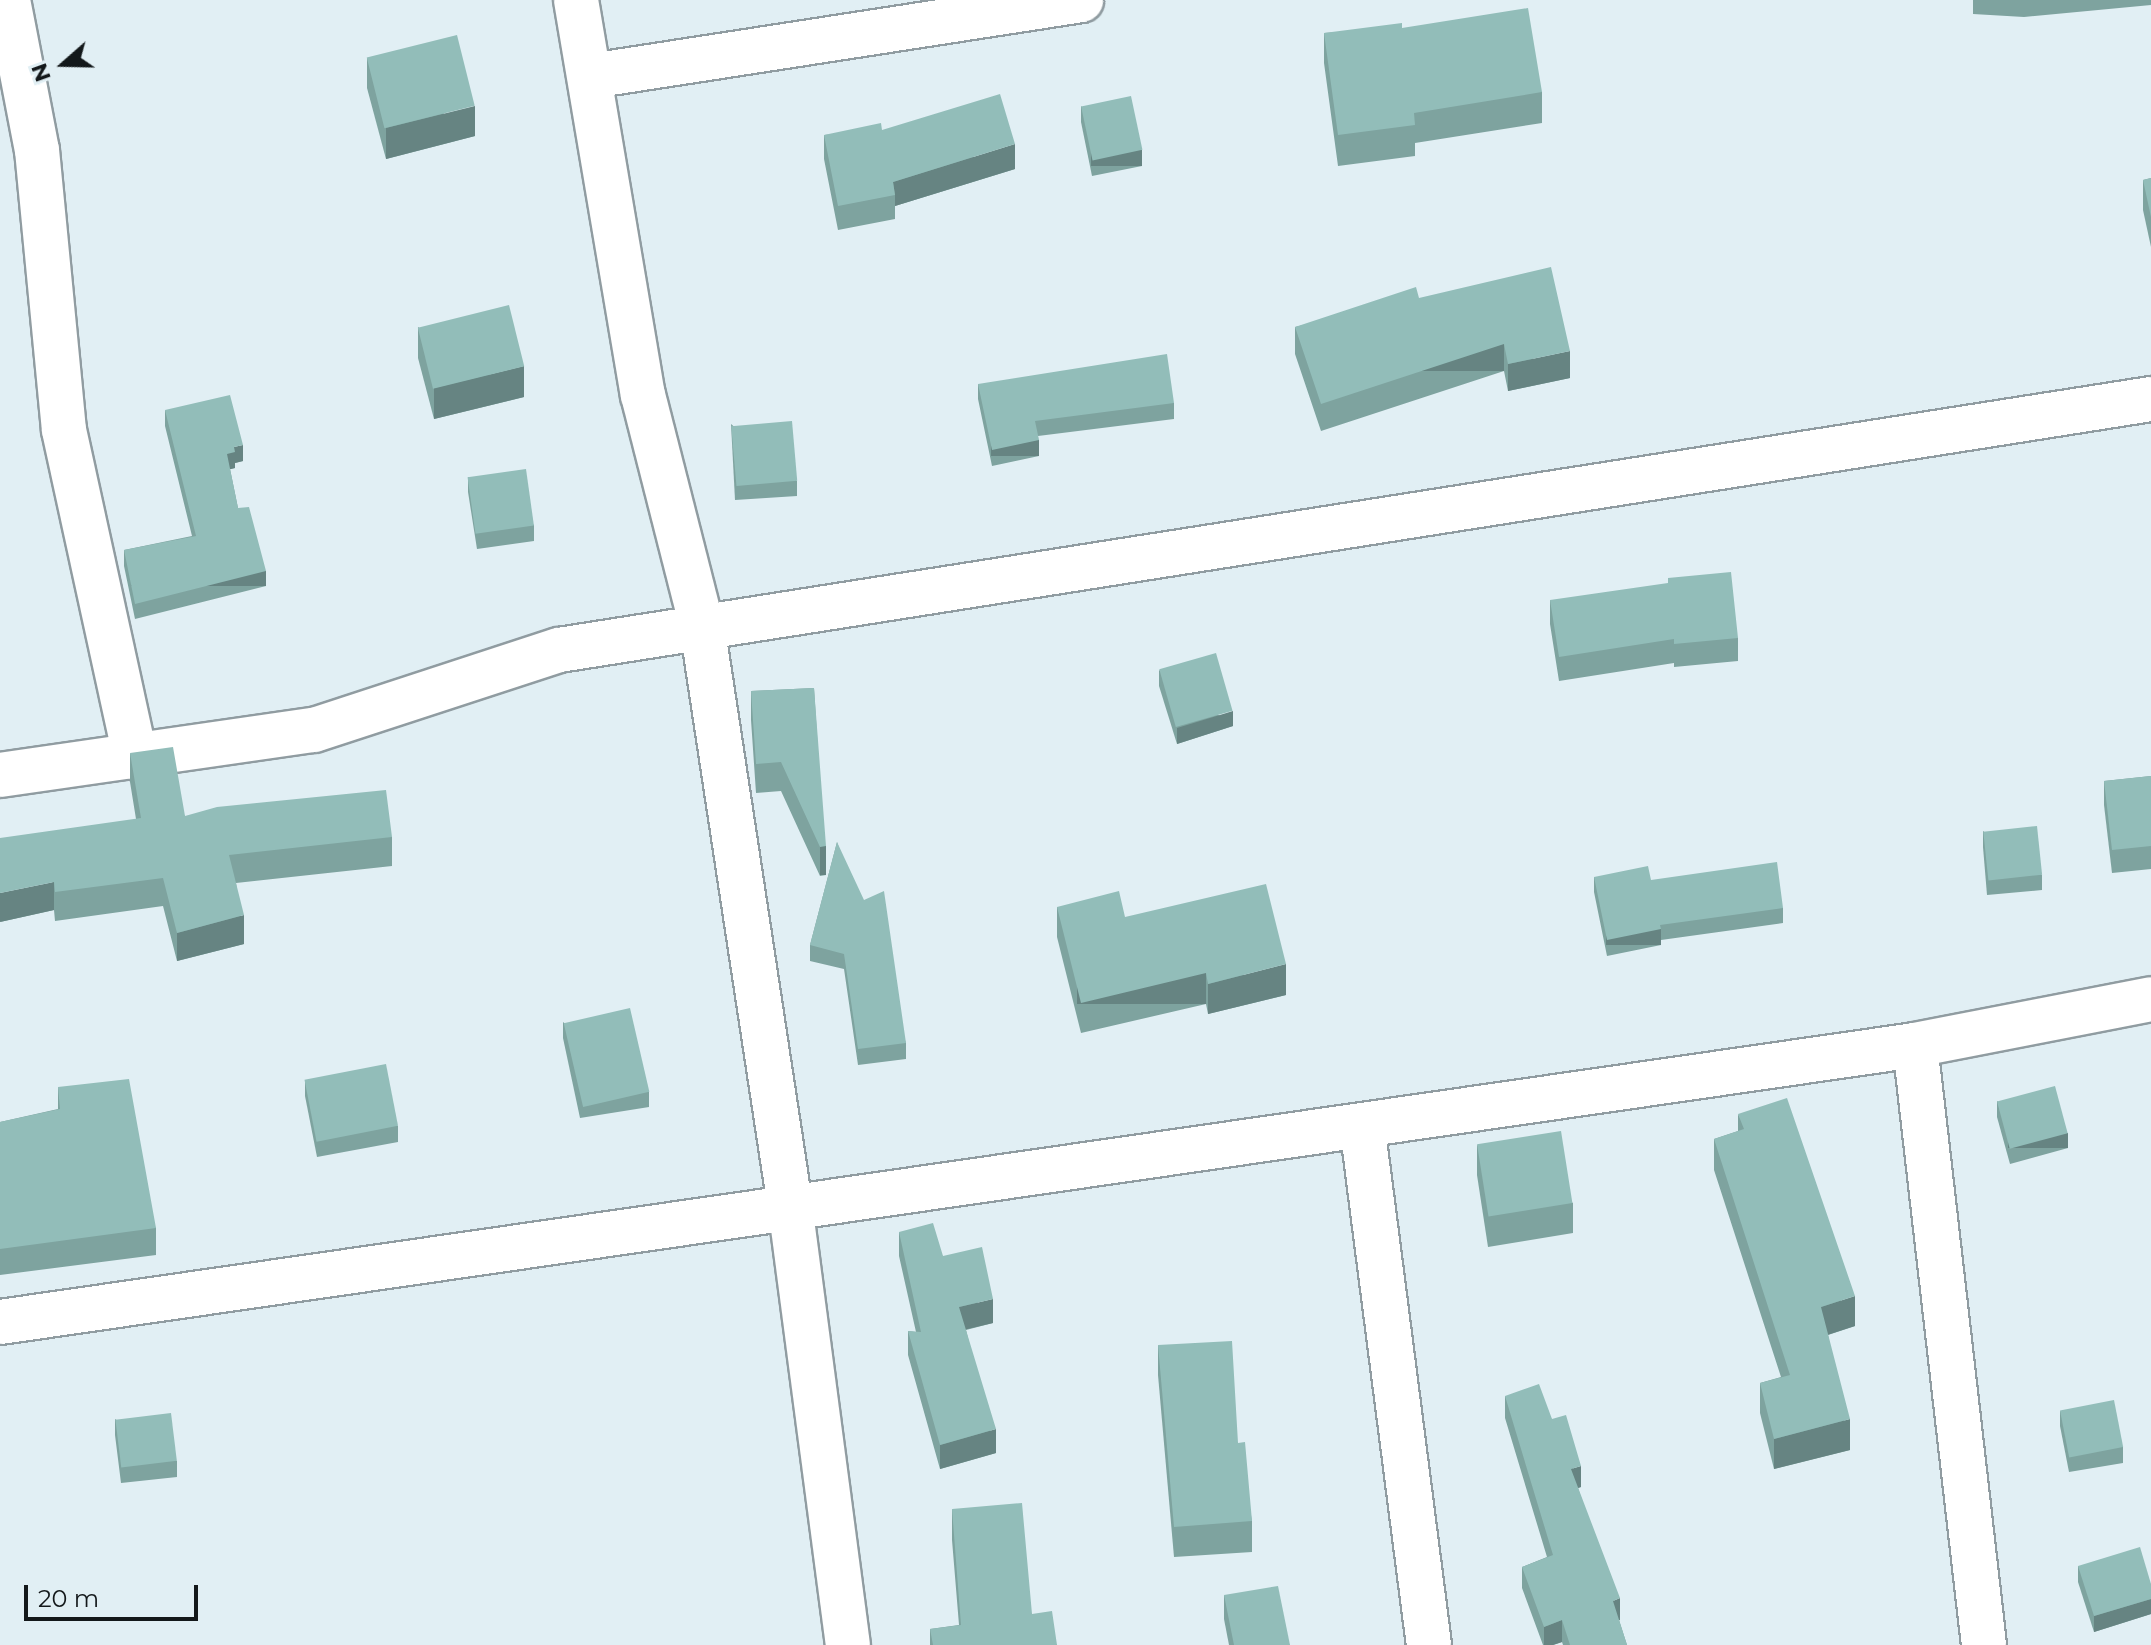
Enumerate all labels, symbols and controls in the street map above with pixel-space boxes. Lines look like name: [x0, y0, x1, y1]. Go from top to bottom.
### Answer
north arrow: [24, 24, 104, 104]
text: N: [25, 59, 57, 85]
scale bar: [28, 1569, 202, 1619]
text: 20 m: [38, 1584, 99, 1613]

